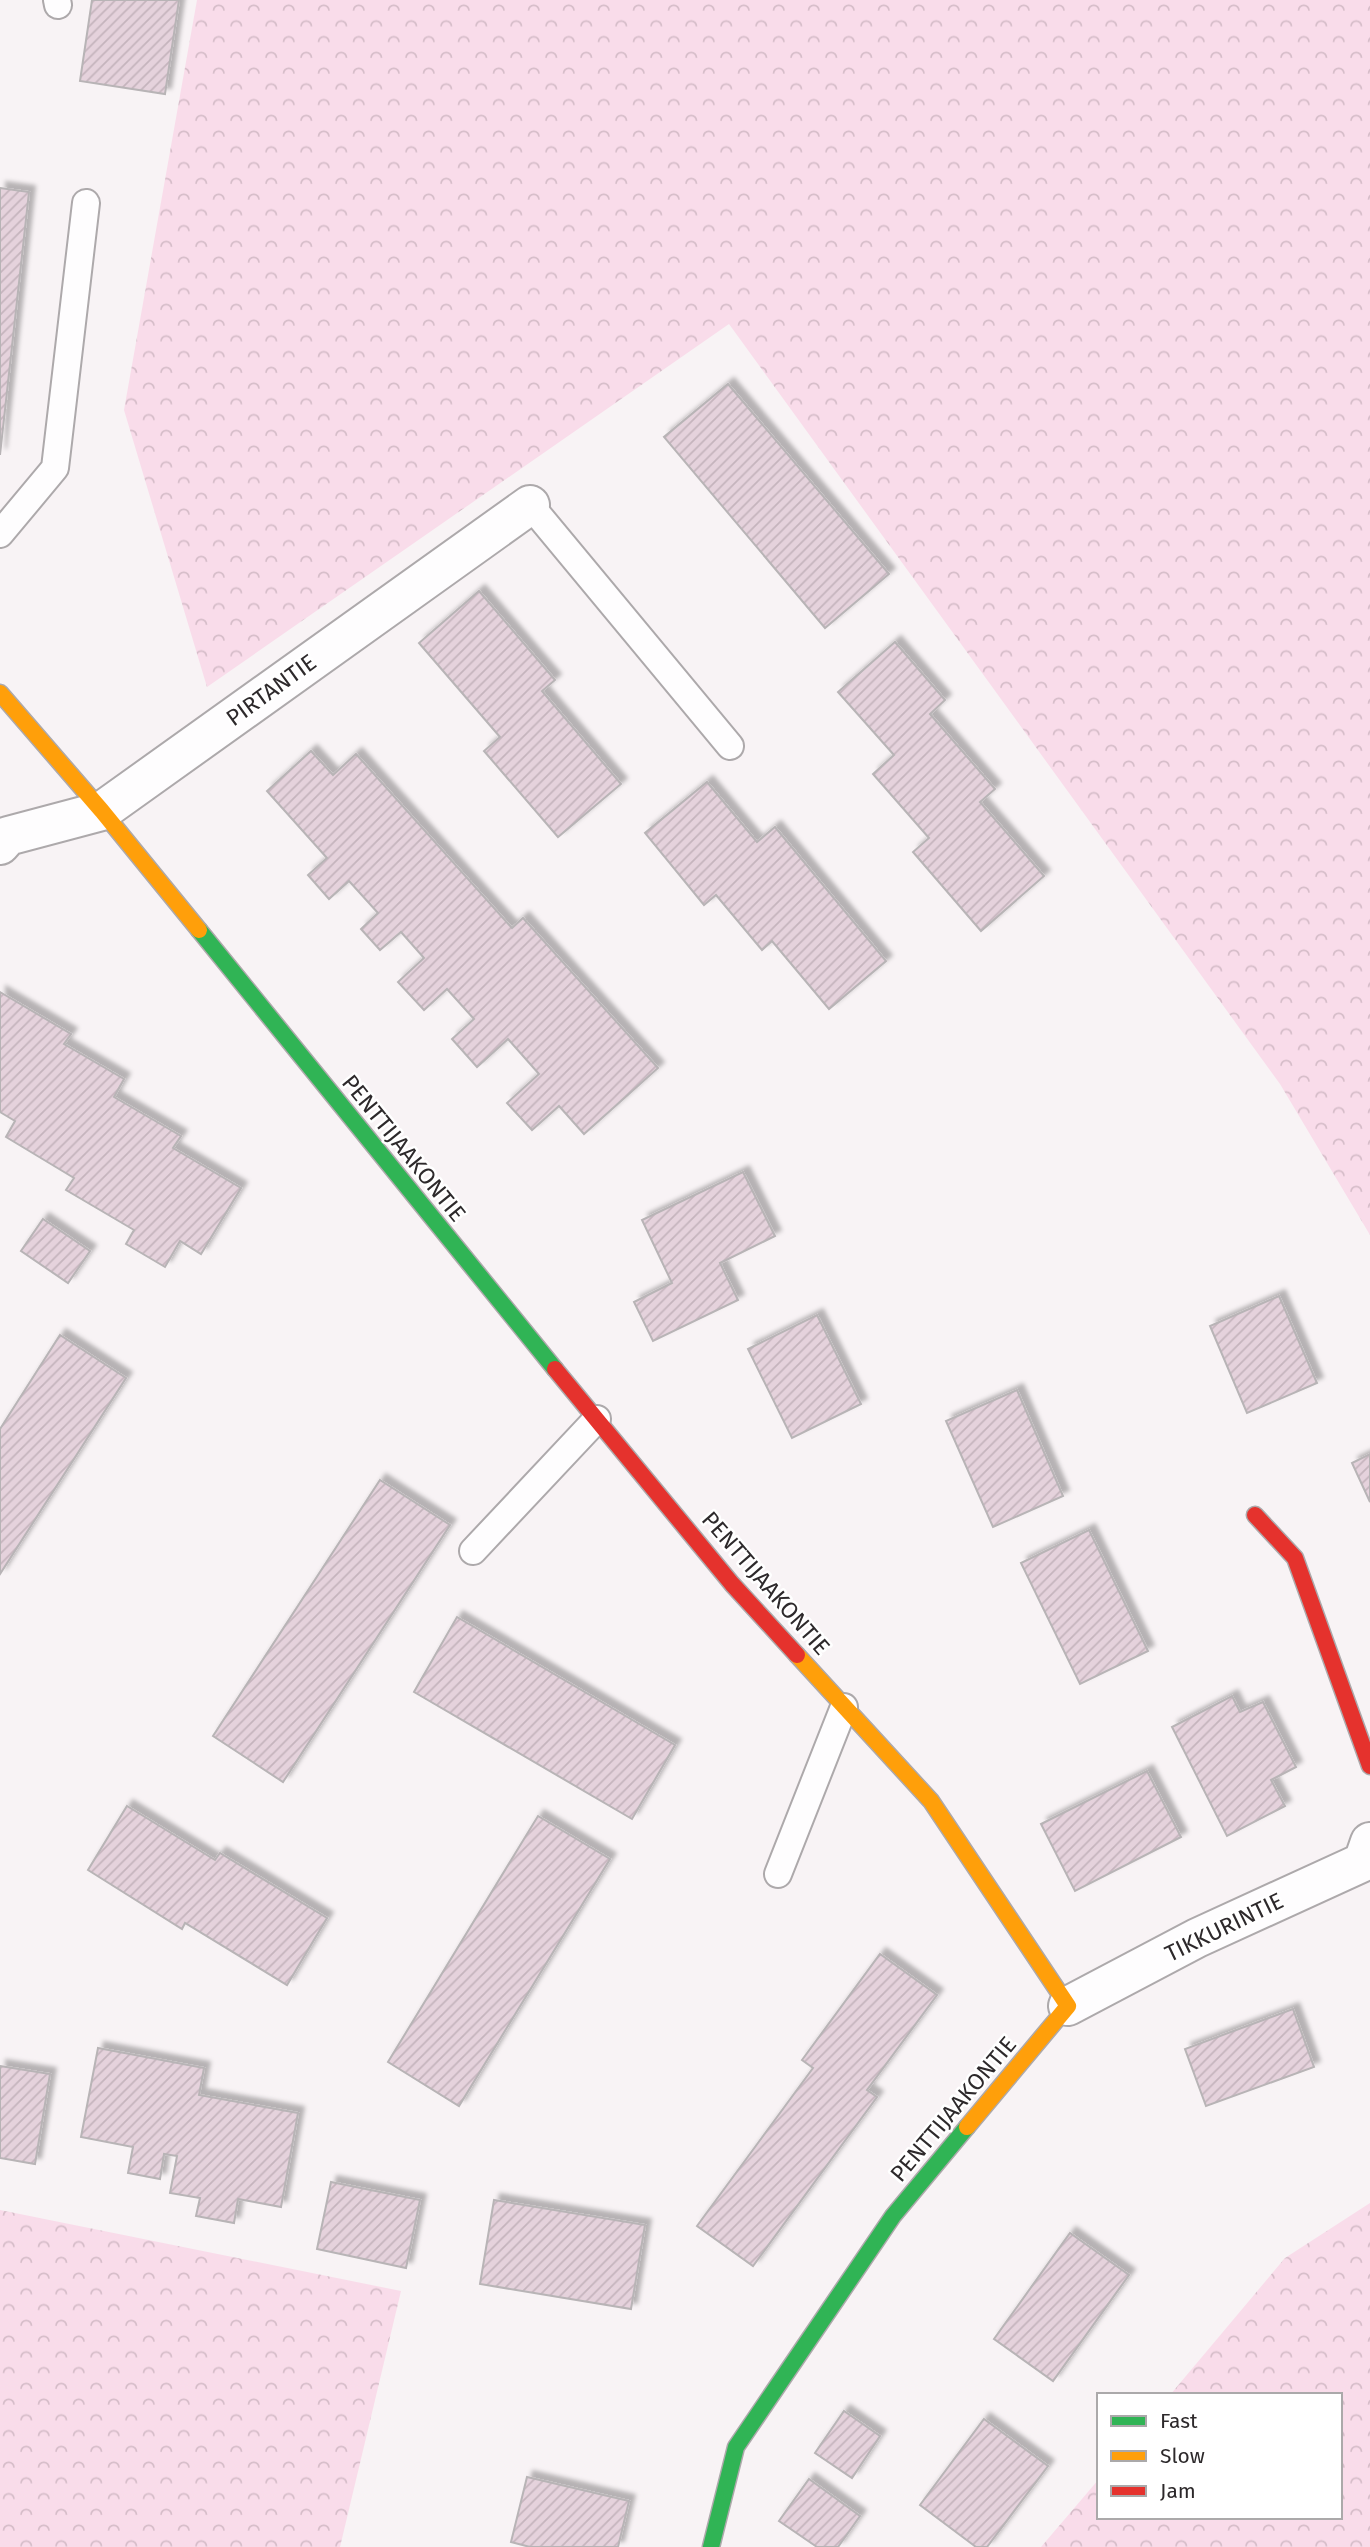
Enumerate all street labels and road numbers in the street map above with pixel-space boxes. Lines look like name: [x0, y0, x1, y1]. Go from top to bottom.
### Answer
street label: PIRTANTIE: [221, 648, 321, 732]
street label: PENTTIJAAKONTIE: [336, 1069, 472, 1227]
street label: PENTTIJAAKONTIE: [696, 1505, 836, 1661]
street label: TIKKURINTIE: [1160, 1886, 1288, 1968]
street label: PENTTIJAAKONTIE: [884, 2031, 1022, 2187]

